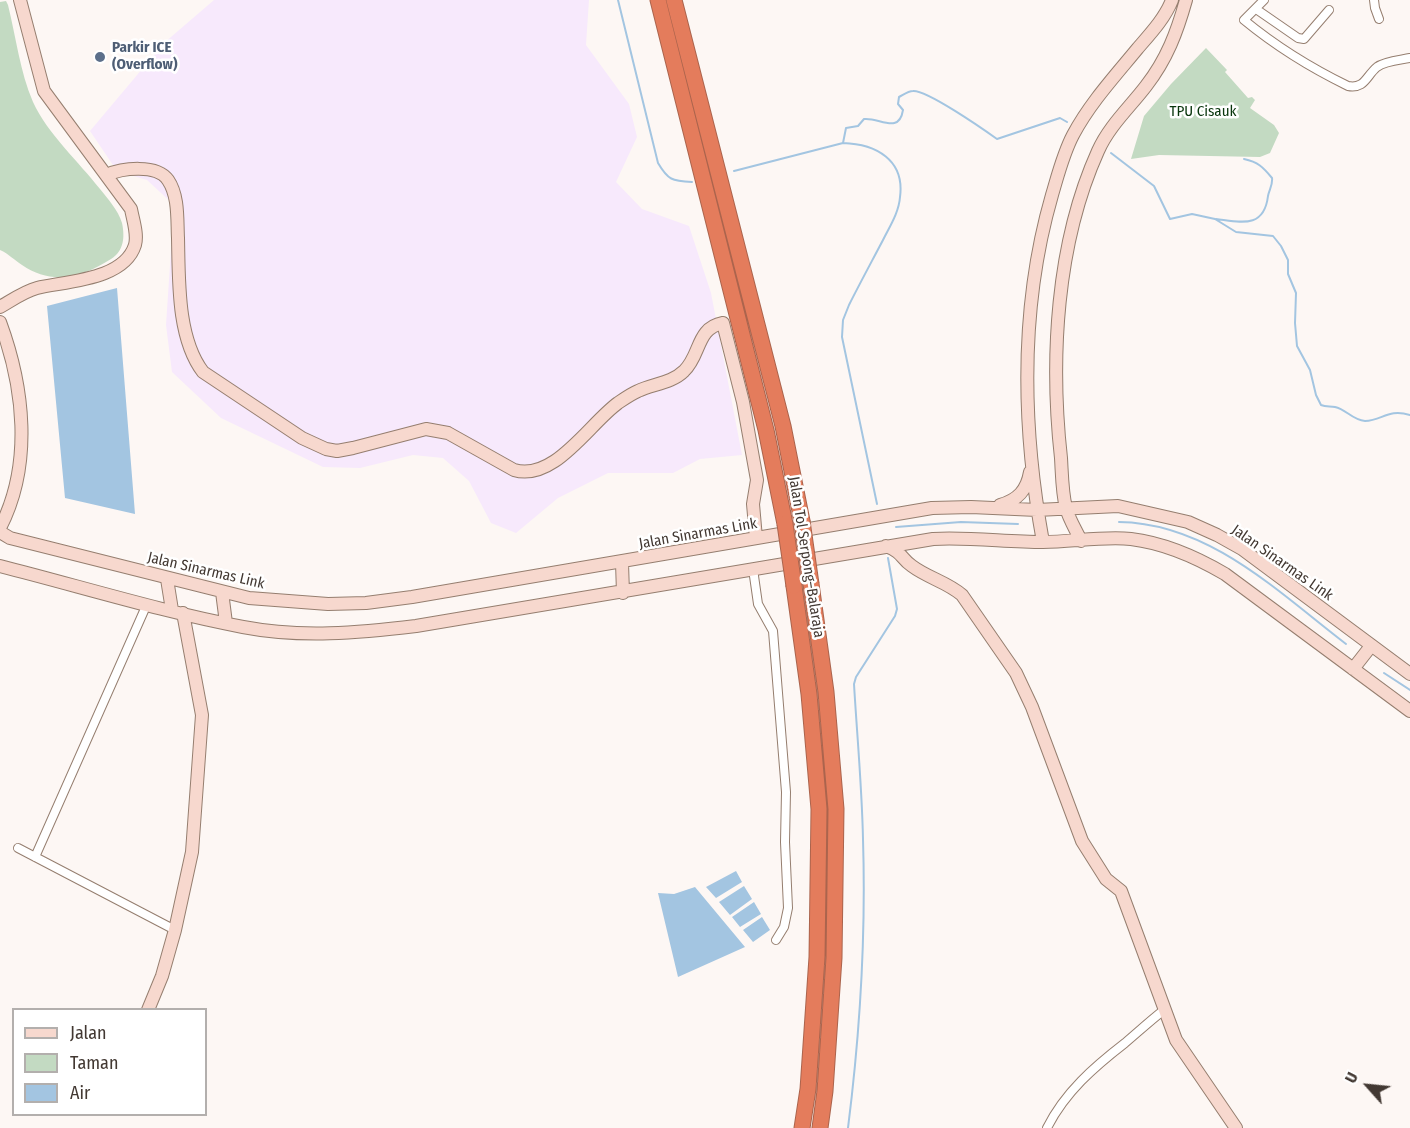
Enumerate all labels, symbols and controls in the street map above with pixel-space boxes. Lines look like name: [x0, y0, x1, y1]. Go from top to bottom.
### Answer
place label: Parkir ICE (Overflow): [112, 39, 177, 74]
marker: Parkir ICE (Overflow): [93, 50, 107, 64]
park label: TPU Cisauk: [1169, 103, 1237, 121]
street label: Jalan Tol Serpong–Balaraja: [784, 475, 828, 639]
street label: Jalan Sinarmas Link: [637, 515, 759, 553]
street label: Jalan Sinarmas Link: [1228, 521, 1336, 605]
street label: Jalan Sinarmas Link: [146, 549, 266, 593]
legend: [12, 1008, 207, 1116]
text: Jalan: [70, 1022, 107, 1044]
text: Taman: [70, 1052, 118, 1074]
north arrow: [1338, 1056, 1398, 1116]
text: U: [1341, 1069, 1362, 1086]
text: Air: [70, 1082, 90, 1104]

